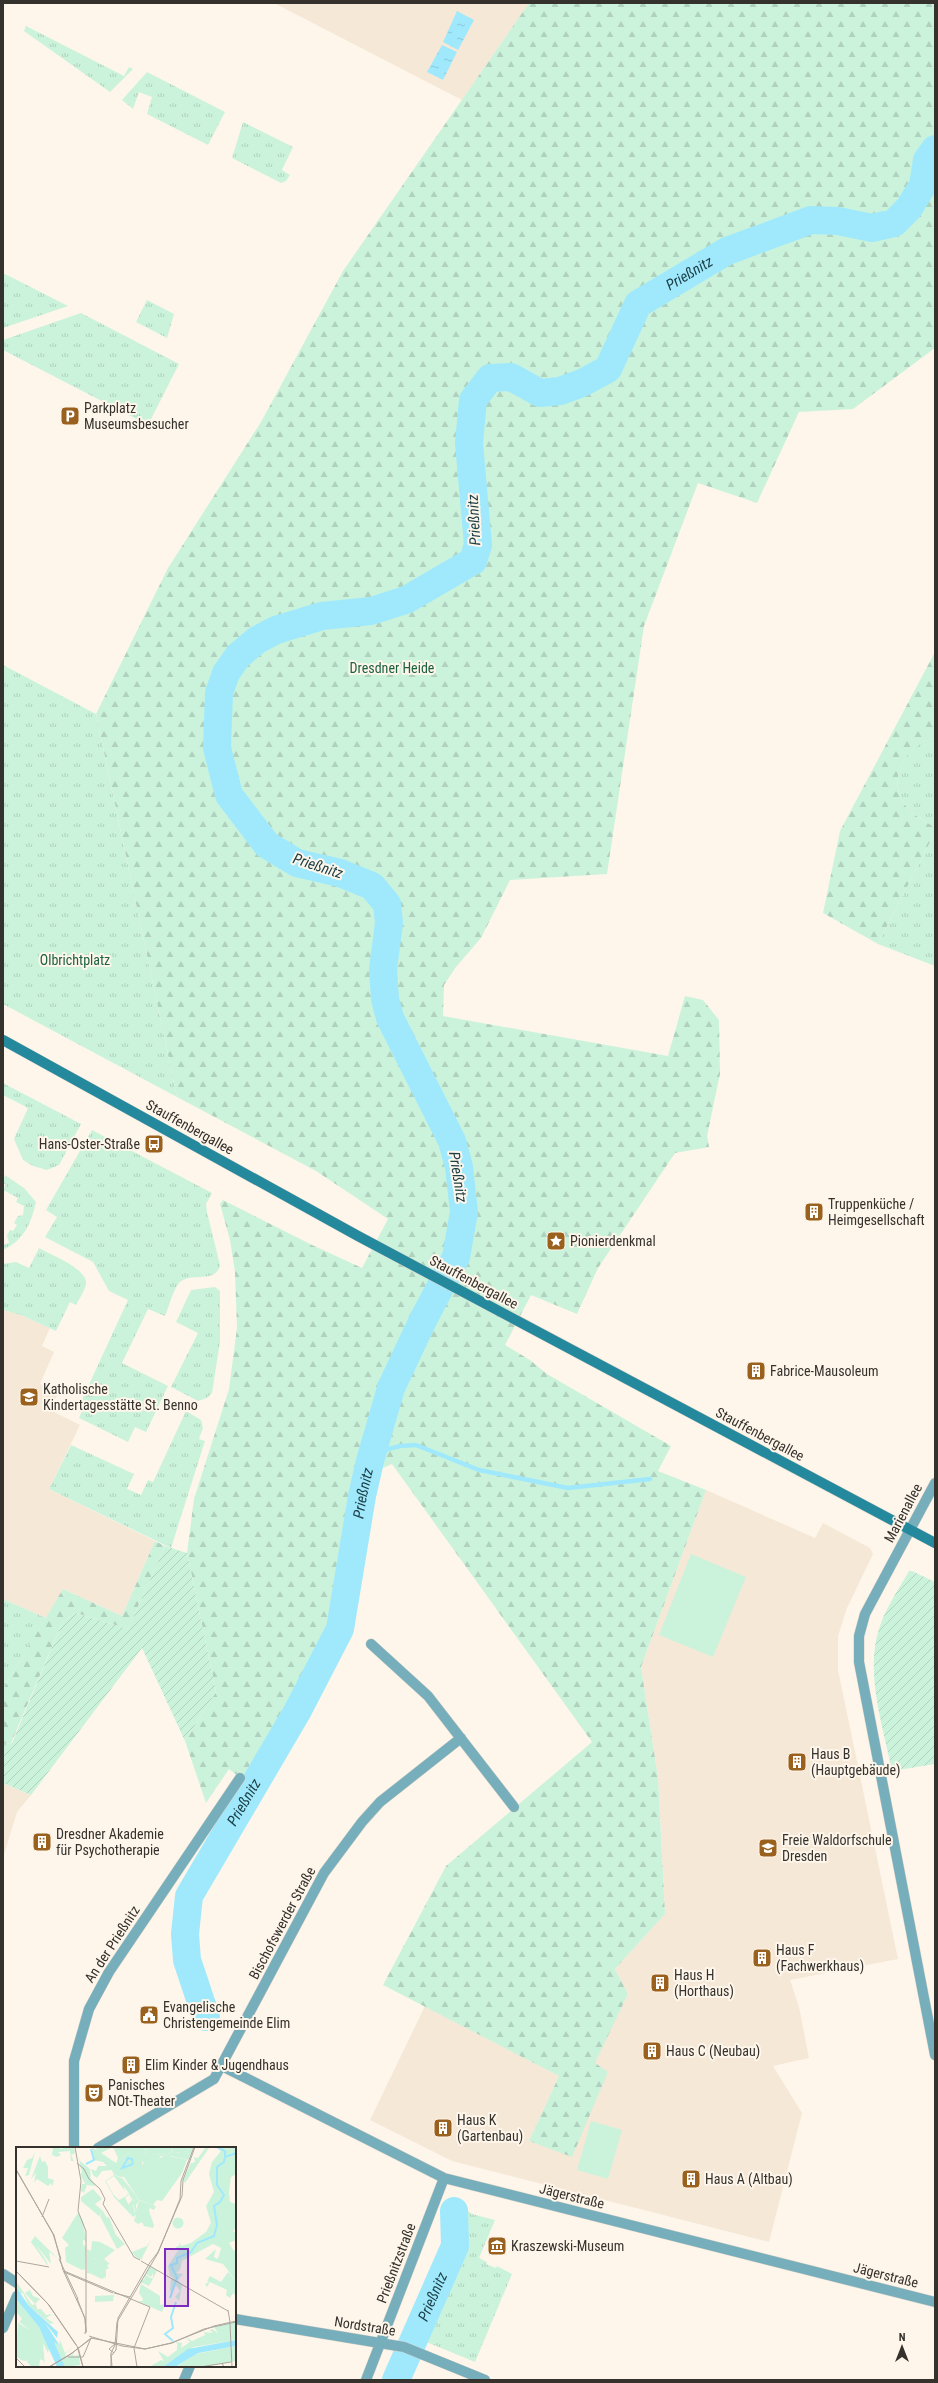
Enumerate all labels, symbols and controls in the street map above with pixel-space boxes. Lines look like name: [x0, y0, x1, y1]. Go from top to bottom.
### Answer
water label: Prießnitz: [663, 252, 717, 294]
place label: Parkplatz Museumsbesucher: [84, 400, 189, 432]
parking icon: Parkplatz Museumsbesucher: [59, 405, 81, 427]
water label: Prießnitz: [464, 493, 484, 546]
park label: Dresdner Heide: [350, 660, 435, 676]
water label: Prießnitz: [291, 850, 346, 883]
park label: Olbrichtplatz: [40, 952, 110, 968]
street label: Stauffenbergallee: [143, 1096, 237, 1158]
bus stop icon: Hans-Oster-Straße: [143, 1133, 165, 1155]
place label: Hans-Oster-Straße: [39, 1136, 140, 1152]
water label: Prießnitz: [445, 1150, 471, 1204]
place label: Truppenküche / Heimgesellschaft: [828, 1196, 925, 1228]
building icon: Truppenküche / Heimgesellschaft: [803, 1201, 825, 1223]
place icon: Pionierdenkmal: [545, 1230, 567, 1252]
place label: Pionierdenkmal: [570, 1233, 656, 1249]
street label: Stauffenbergallee: [427, 1252, 521, 1312]
building icon: Fabrice-Mausoleum: [745, 1360, 767, 1382]
place label: Fabrice-Mausoleum: [770, 1363, 879, 1379]
place label: Katholische Kindertagesstätte St. Benno: [43, 1381, 198, 1413]
school or university icon: Katholische Kindertagesstätte St. Benno: [18, 1386, 40, 1408]
street label: Stauffenbergallee: [713, 1404, 807, 1464]
water label: Prießnitz: [349, 1465, 377, 1520]
street label: Marienallee: [881, 1480, 925, 1545]
place label: Haus B (Hauptgebäude): [811, 1746, 900, 1779]
building icon: Haus B (Hauptgebäude): [786, 1751, 808, 1773]
water label: Prießnitz: [223, 1775, 265, 1829]
place label: Dresdner Akademie für Psychotherapie: [56, 1826, 164, 1858]
building icon: Dresdner Akademie für Psychotherapie: [31, 1831, 53, 1853]
place label: Freie Waldorfschule Dresden: [782, 1832, 892, 1864]
school or university icon: Freie Waldorfschule Dresden: [757, 1837, 779, 1859]
street label: Bischofswerder Straße: [246, 1864, 319, 1982]
street label: An der Prießnitz: [81, 1903, 143, 1985]
place label: Haus F (Fachwerkhaus): [776, 1942, 864, 1975]
building icon: Haus F (Fachwerkhaus): [751, 1947, 773, 1969]
place label: Haus H (Horthaus): [674, 1967, 734, 2000]
building icon: Haus H (Horthaus): [649, 1972, 671, 1994]
place label: Evangelische Christengemeinde Elim: [163, 1999, 290, 2031]
public building icon: Evangelische Christengemeinde Elim: [138, 2004, 160, 2026]
building icon: Haus C (Neubau): [641, 2040, 663, 2062]
place label: Haus C (Neubau): [666, 2043, 760, 2060]
building icon: Elim Kinder & Jugendhaus: [120, 2054, 142, 2076]
place label: Elim Kinder & Jugendhaus: [145, 2057, 289, 2073]
place label: Panisches NOt-Theater: [108, 2077, 175, 2109]
theatre icon: Panisches NOt-Theater: [83, 2082, 105, 2104]
place label: Haus K (Gartenbau): [457, 2112, 523, 2145]
building icon: Haus K (Gartenbau): [432, 2117, 454, 2139]
inset map: [16, 2147, 236, 2367]
building icon: Haus A (Altbau): [680, 2168, 702, 2190]
place label: Haus A (Altbau): [705, 2171, 793, 2188]
street label: Jägerstraße: [538, 2180, 607, 2212]
street label: Prießnitzstraße: [373, 2220, 419, 2305]
museum icon: Kraszewski-Museum: [486, 2235, 508, 2257]
place label: Kraszewski-Museum: [511, 2238, 624, 2254]
street label: Jägerstraße: [852, 2259, 921, 2291]
water label: Prießnitz: [414, 2269, 452, 2324]
street label: Nordstraße: [333, 2313, 397, 2339]
north arrow: [882, 2327, 922, 2367]
text: N: [899, 2331, 906, 2344]

